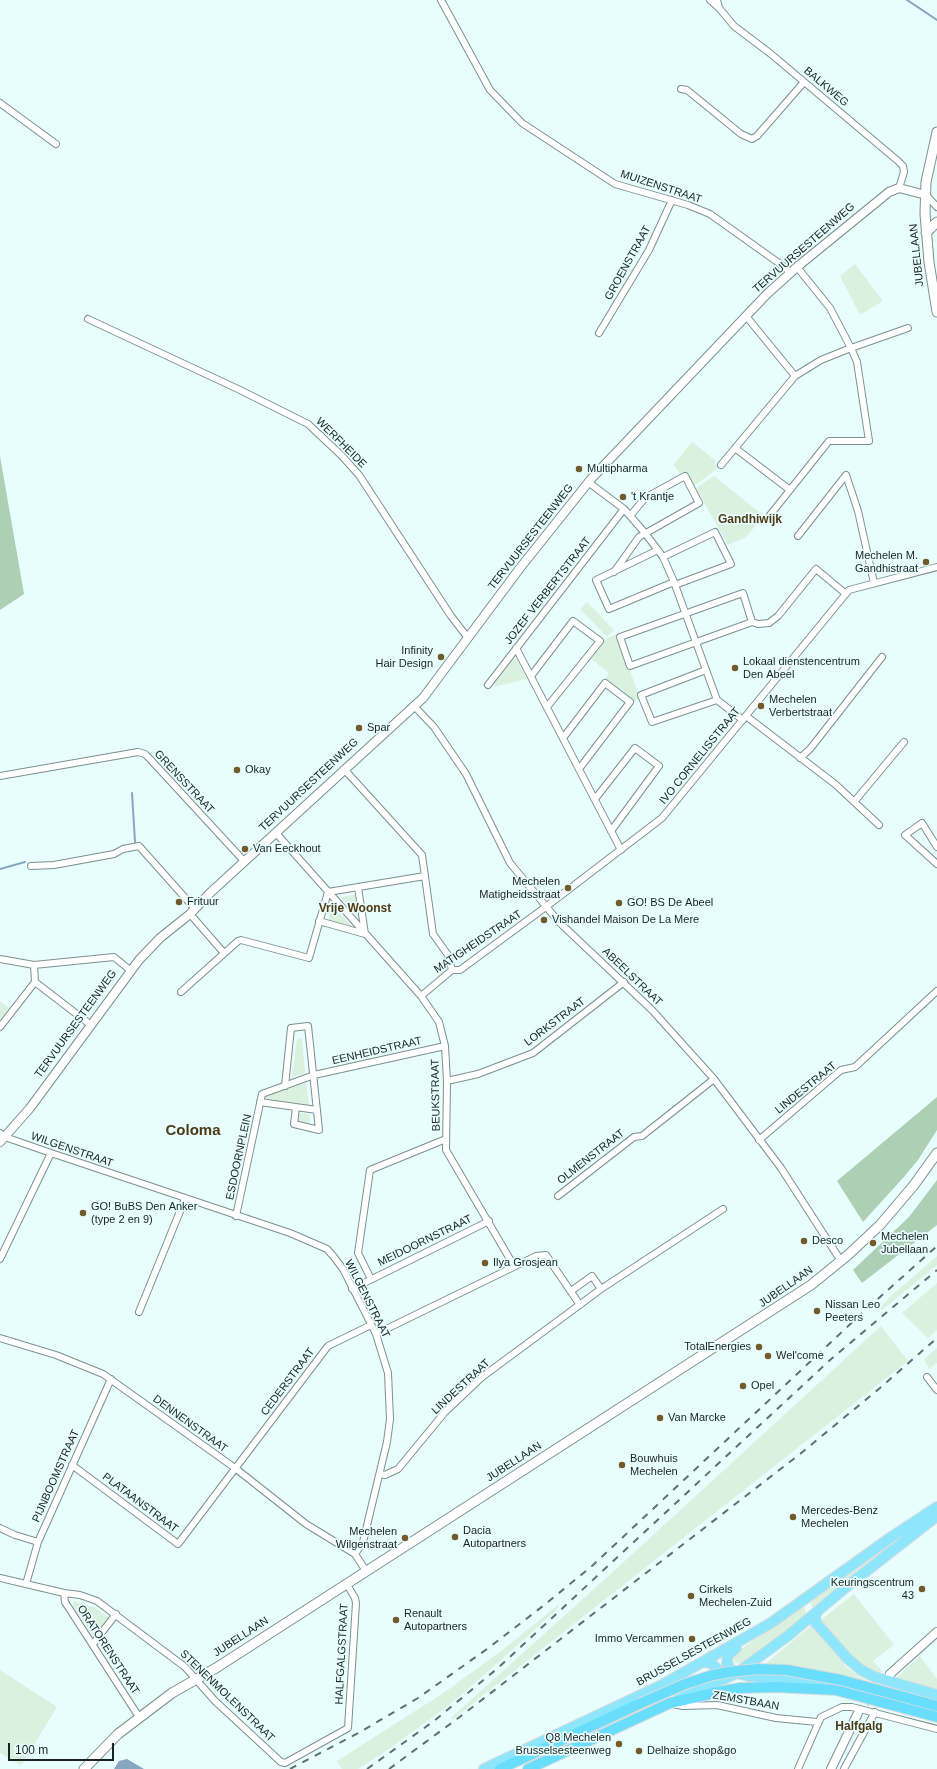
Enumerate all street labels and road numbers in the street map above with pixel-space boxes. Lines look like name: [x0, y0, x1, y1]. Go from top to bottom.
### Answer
street label: BALKWEG: [801, 64, 851, 110]
street label: MUIZENSTRAAT: [619, 168, 703, 206]
street label: TERVUURSESTEENWEG: [750, 200, 858, 296]
street label: JUBELLAAN: [907, 223, 927, 287]
street label: GROENSTRAAT: [602, 224, 654, 302]
street label: WERFHEIDE: [313, 415, 369, 471]
street label: TERVUURSESTEENWEG: [486, 481, 576, 593]
street label: JOZEF VERBERTSTRAAT: [502, 535, 594, 647]
street label: IVO CORNELISSTRAAT: [657, 705, 743, 807]
street label: TERVUURSESTEENWEG: [257, 736, 361, 834]
street label: GRENSSTRAAT: [151, 748, 217, 816]
street label: MATIGHEIDSTRAAT: [432, 908, 524, 976]
street label: ABEELSTRAAT: [599, 945, 665, 1009]
street label: TERVUURSESTEENWEG: [32, 967, 120, 1081]
street label: LORKSTRAAT: [522, 995, 588, 1049]
street label: EENHEIDSTRAAT: [331, 1034, 423, 1068]
street label: BEUKSTRAAT: [429, 1059, 443, 1131]
street label: LINDESTRAAT: [773, 1059, 839, 1117]
street label: ESDOORNPLEIN: [223, 1113, 255, 1201]
street label: OLMENSTRAAT: [555, 1127, 627, 1187]
street label: WILGENSTRAAT: [29, 1130, 115, 1170]
street label: MEIDOORNSTRAAT: [376, 1212, 474, 1270]
street label: WILGENSTRAAT: [342, 1258, 392, 1340]
street label: JUBELLAAN: [756, 1264, 816, 1310]
street label: CEDERSTRAAT: [258, 1346, 318, 1418]
street label: LINDESTRAAT: [429, 1357, 493, 1417]
street label: DENNENSTRAAT: [150, 1392, 230, 1456]
street label: PIJNBOOMSTRAAT: [30, 1428, 82, 1524]
street label: JUBELLAAN: [484, 1439, 544, 1485]
street label: PLATAANSTRAAT: [100, 1470, 180, 1536]
street label: ORATORENSTRAAT: [74, 1603, 142, 1697]
street label: HALFGALGSTRAAT: [333, 1603, 351, 1705]
street label: JUBELLAAN: [211, 1614, 271, 1660]
street label: BRUSSELSESTEENWEG: [634, 1615, 754, 1689]
street label: STENENMOLENSTRAAT: [177, 1647, 277, 1745]
street label: ZEMSTBAAN: [712, 1689, 780, 1713]

